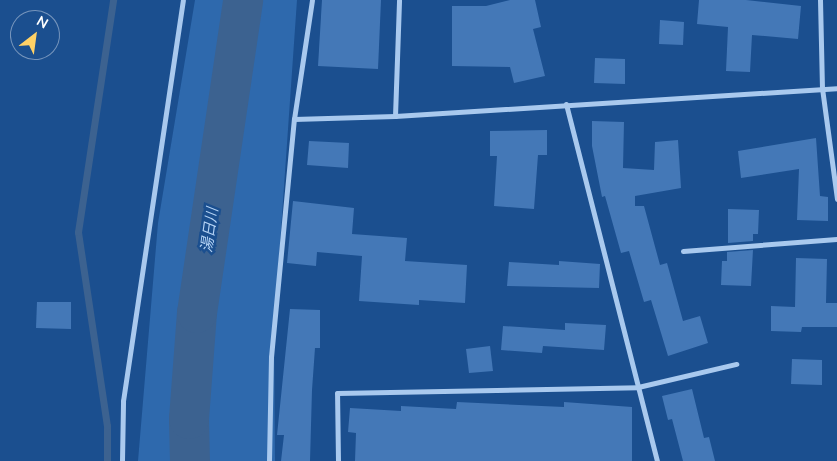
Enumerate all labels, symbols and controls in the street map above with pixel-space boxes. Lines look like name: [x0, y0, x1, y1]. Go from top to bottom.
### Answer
north arrow: [10, 10, 60, 60]
text: N: [33, 12, 52, 33]
water label: 湯日川: [198, 206, 222, 254]

